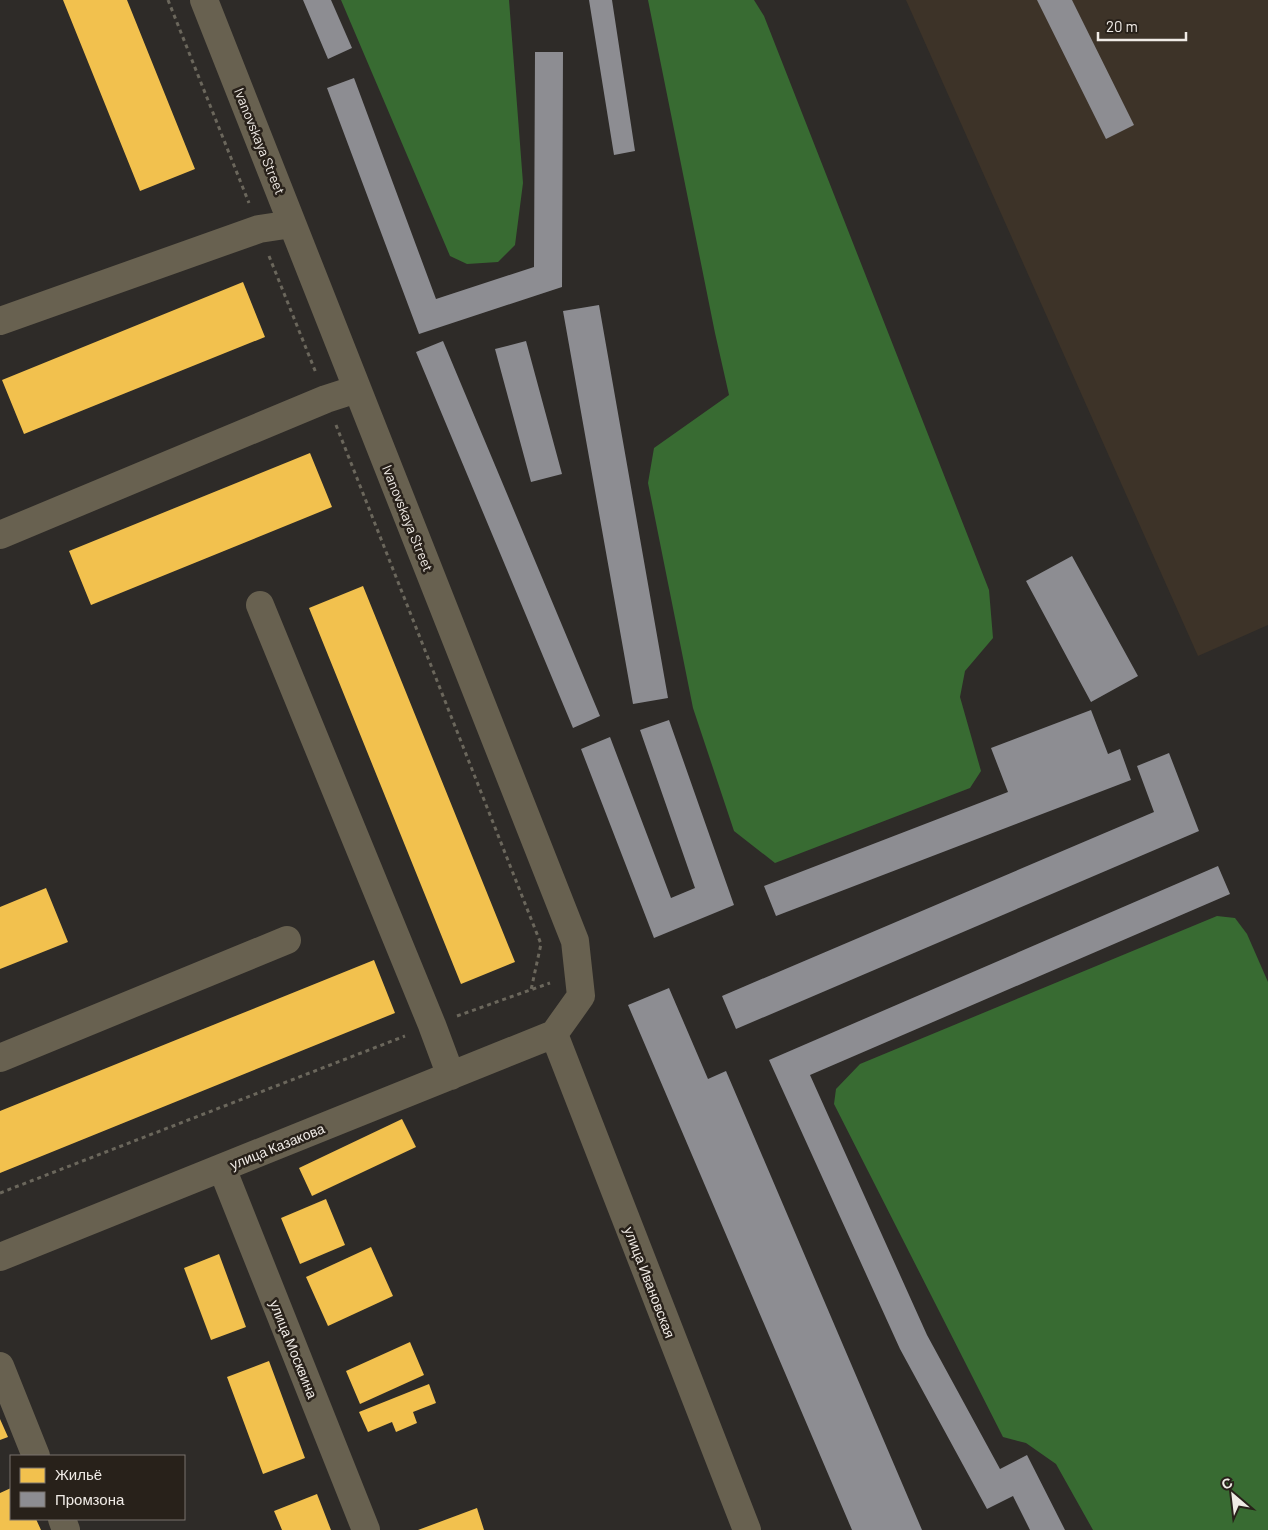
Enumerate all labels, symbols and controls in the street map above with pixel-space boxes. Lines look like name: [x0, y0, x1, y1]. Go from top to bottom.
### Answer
scale bar: [1098, 10, 1186, 42]
text: 20 m: [1106, 17, 1138, 35]
street label: Ivanovskaya Street: [231, 85, 289, 197]
street label: Ivanovskaya Street: [379, 462, 437, 574]
street label: улица Казакова: [227, 1119, 327, 1173]
street label: улица Ивановская: [621, 1224, 679, 1340]
street label: улица Москвина: [266, 1297, 322, 1401]
legend: [10, 1455, 185, 1520]
text: Жильё: [55, 1465, 102, 1483]
north arrow: [1208, 1470, 1258, 1520]
text: С: [1218, 1473, 1235, 1493]
text: Промзона: [55, 1490, 125, 1508]

